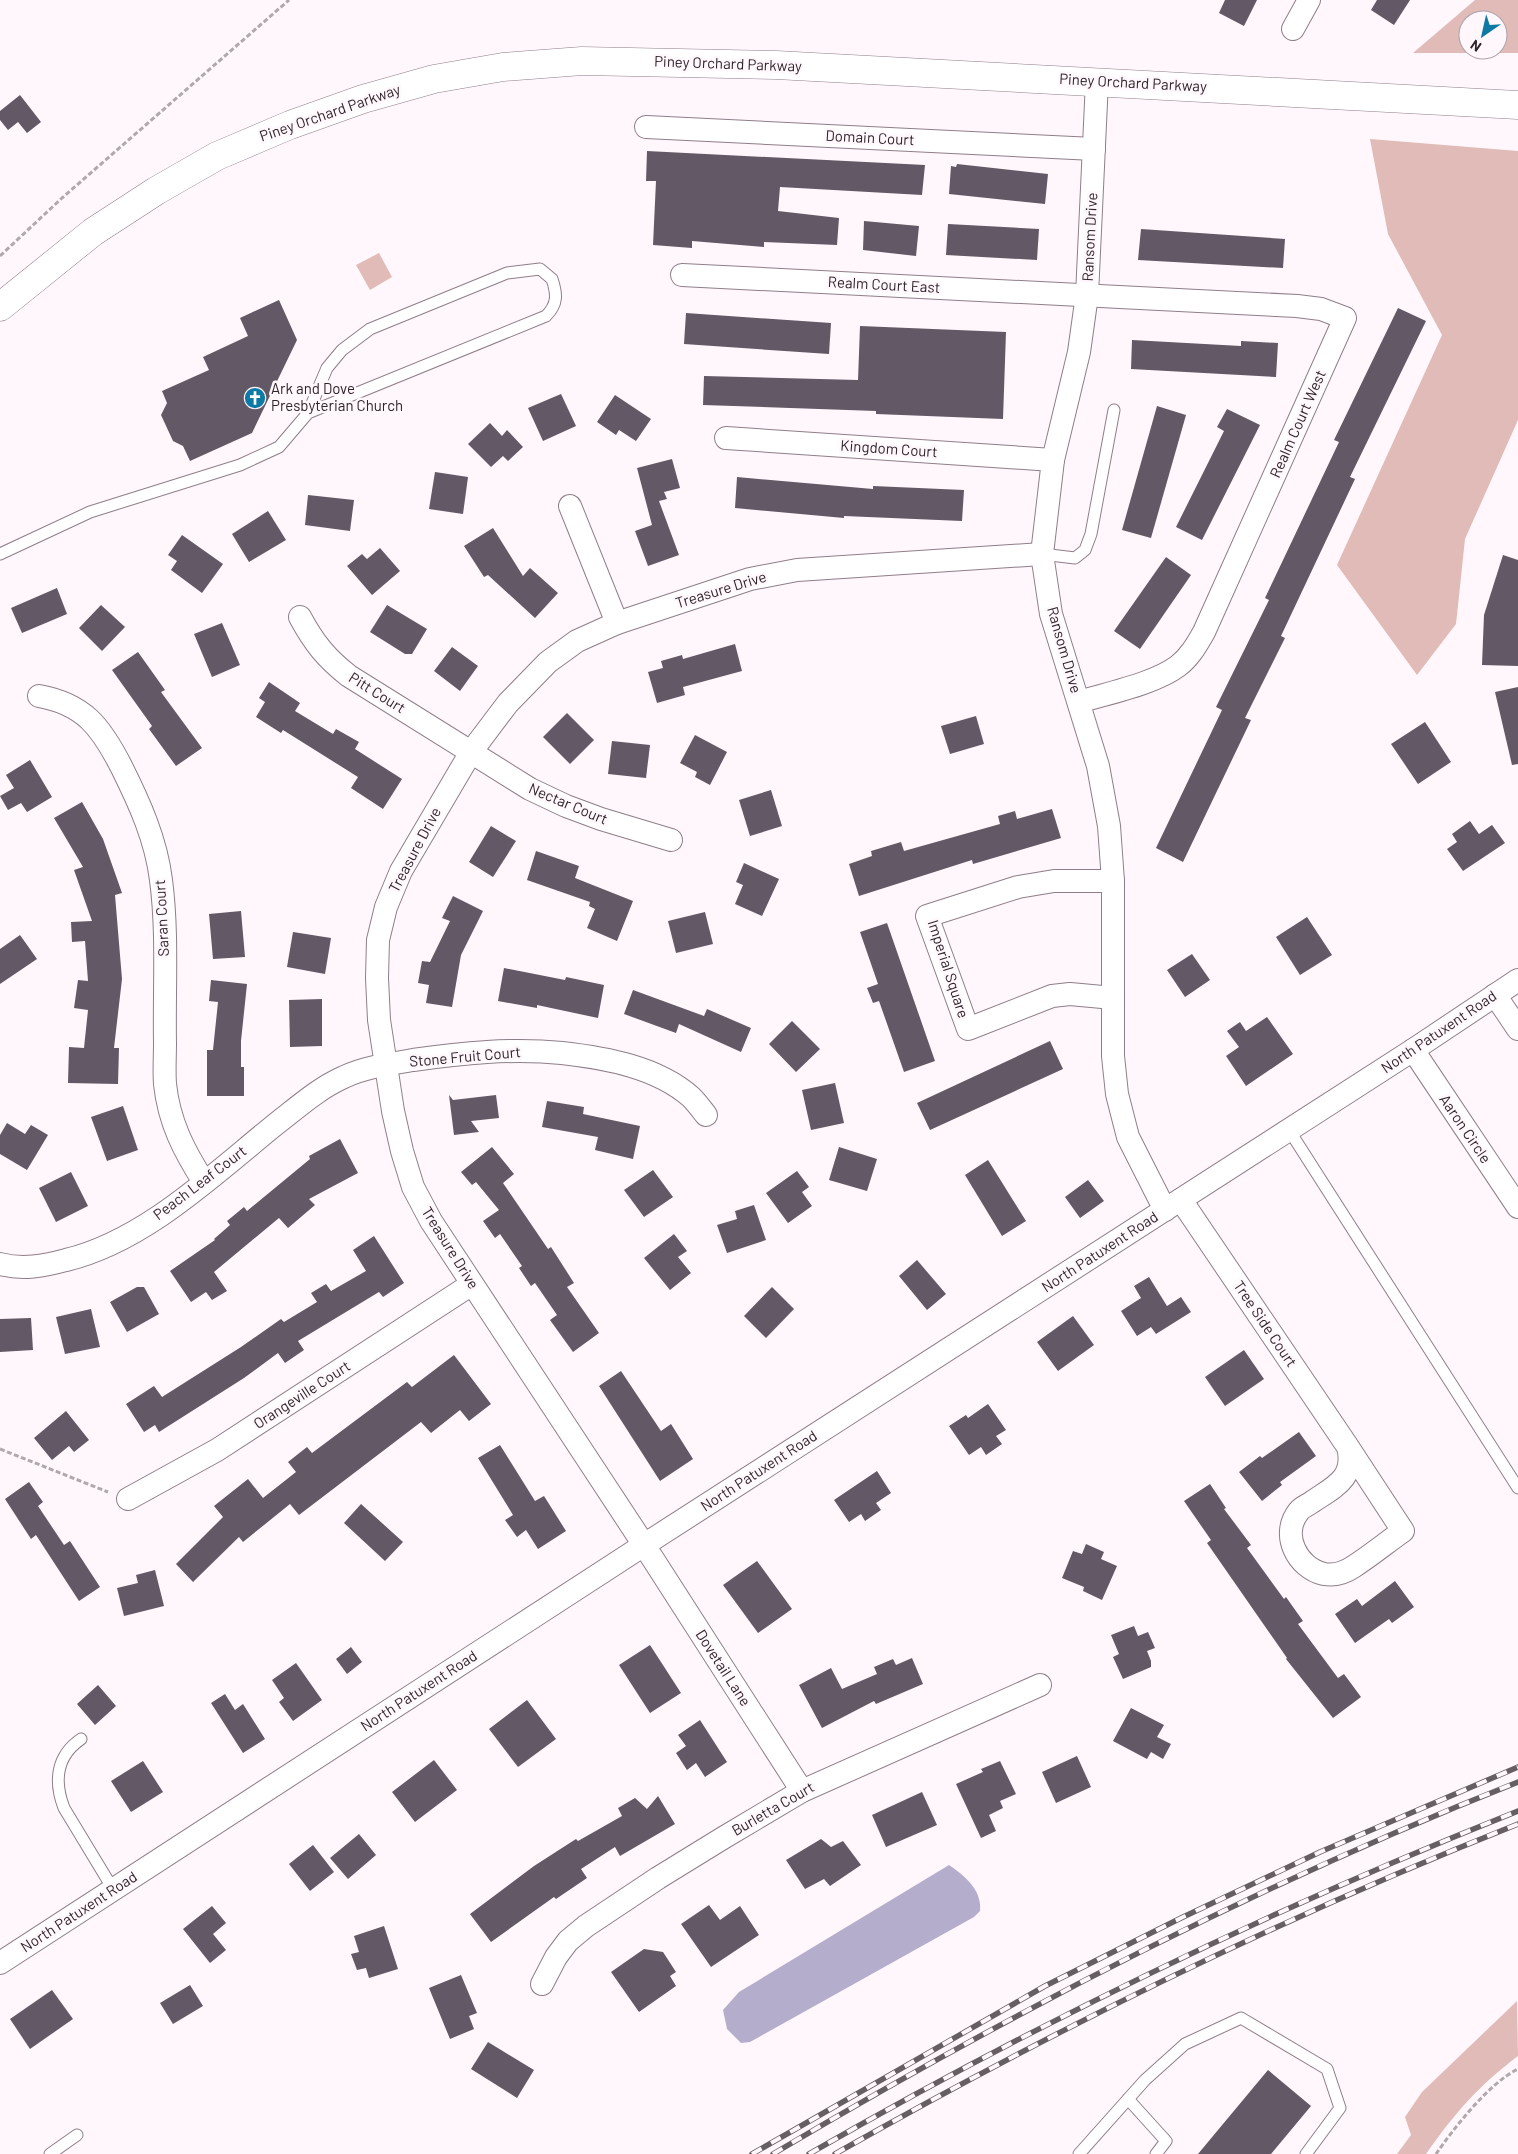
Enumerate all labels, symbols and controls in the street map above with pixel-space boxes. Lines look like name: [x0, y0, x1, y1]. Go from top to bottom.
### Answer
north arrow: [1458, 10, 1508, 60]
text: N: [1467, 37, 1484, 56]
street label: Piney Orchard Parkway: [654, 51, 802, 75]
street label: Piney Orchard Parkway: [1059, 69, 1207, 95]
street label: Piney Orchard Parkway: [257, 79, 403, 145]
street label: Domain Court: [825, 126, 915, 148]
street label: Ransom Drive: [1078, 192, 1100, 282]
street label: Realm Court East: [827, 272, 941, 296]
street label: Realm Court West: [1265, 367, 1329, 480]
place label: Ark and Dove Presbyterian Church: [271, 379, 403, 414]
church icon: Ark and Dove Presbyterian Church: [243, 386, 267, 410]
street label: Kingdom Court: [840, 436, 938, 460]
street label: Treasure Drive: [673, 567, 768, 611]
street label: Ransom Drive: [1044, 604, 1086, 695]
street label: Pitt Court: [346, 668, 409, 716]
street label: Nectar Court: [526, 778, 611, 828]
street label: Treasure Drive: [384, 804, 444, 895]
street label: Saran Court: [150, 879, 172, 957]
street label: Imperial Square: [925, 917, 973, 1020]
street label: North Patuxent Road: [1377, 986, 1499, 1076]
street label: Stone Fruit Court: [408, 1042, 521, 1070]
street label: Aaron Circle: [1436, 1091, 1495, 1166]
street label: Peach Leaf Court: [149, 1141, 250, 1223]
street label: Treasure Drive: [418, 1203, 483, 1292]
street label: North Patuxent Road: [1038, 1207, 1161, 1295]
street label: Tree Side Court: [1230, 1277, 1301, 1370]
street label: Orangeville Court: [250, 1356, 353, 1432]
street label: North Patuxent Road: [697, 1426, 820, 1514]
street label: Dovetail Lane: [692, 1626, 755, 1709]
street label: North Patuxent Road: [357, 1646, 480, 1734]
street label: Burletta Court: [728, 1777, 817, 1839]
street label: North Patuxent Road: [17, 1867, 140, 1955]

